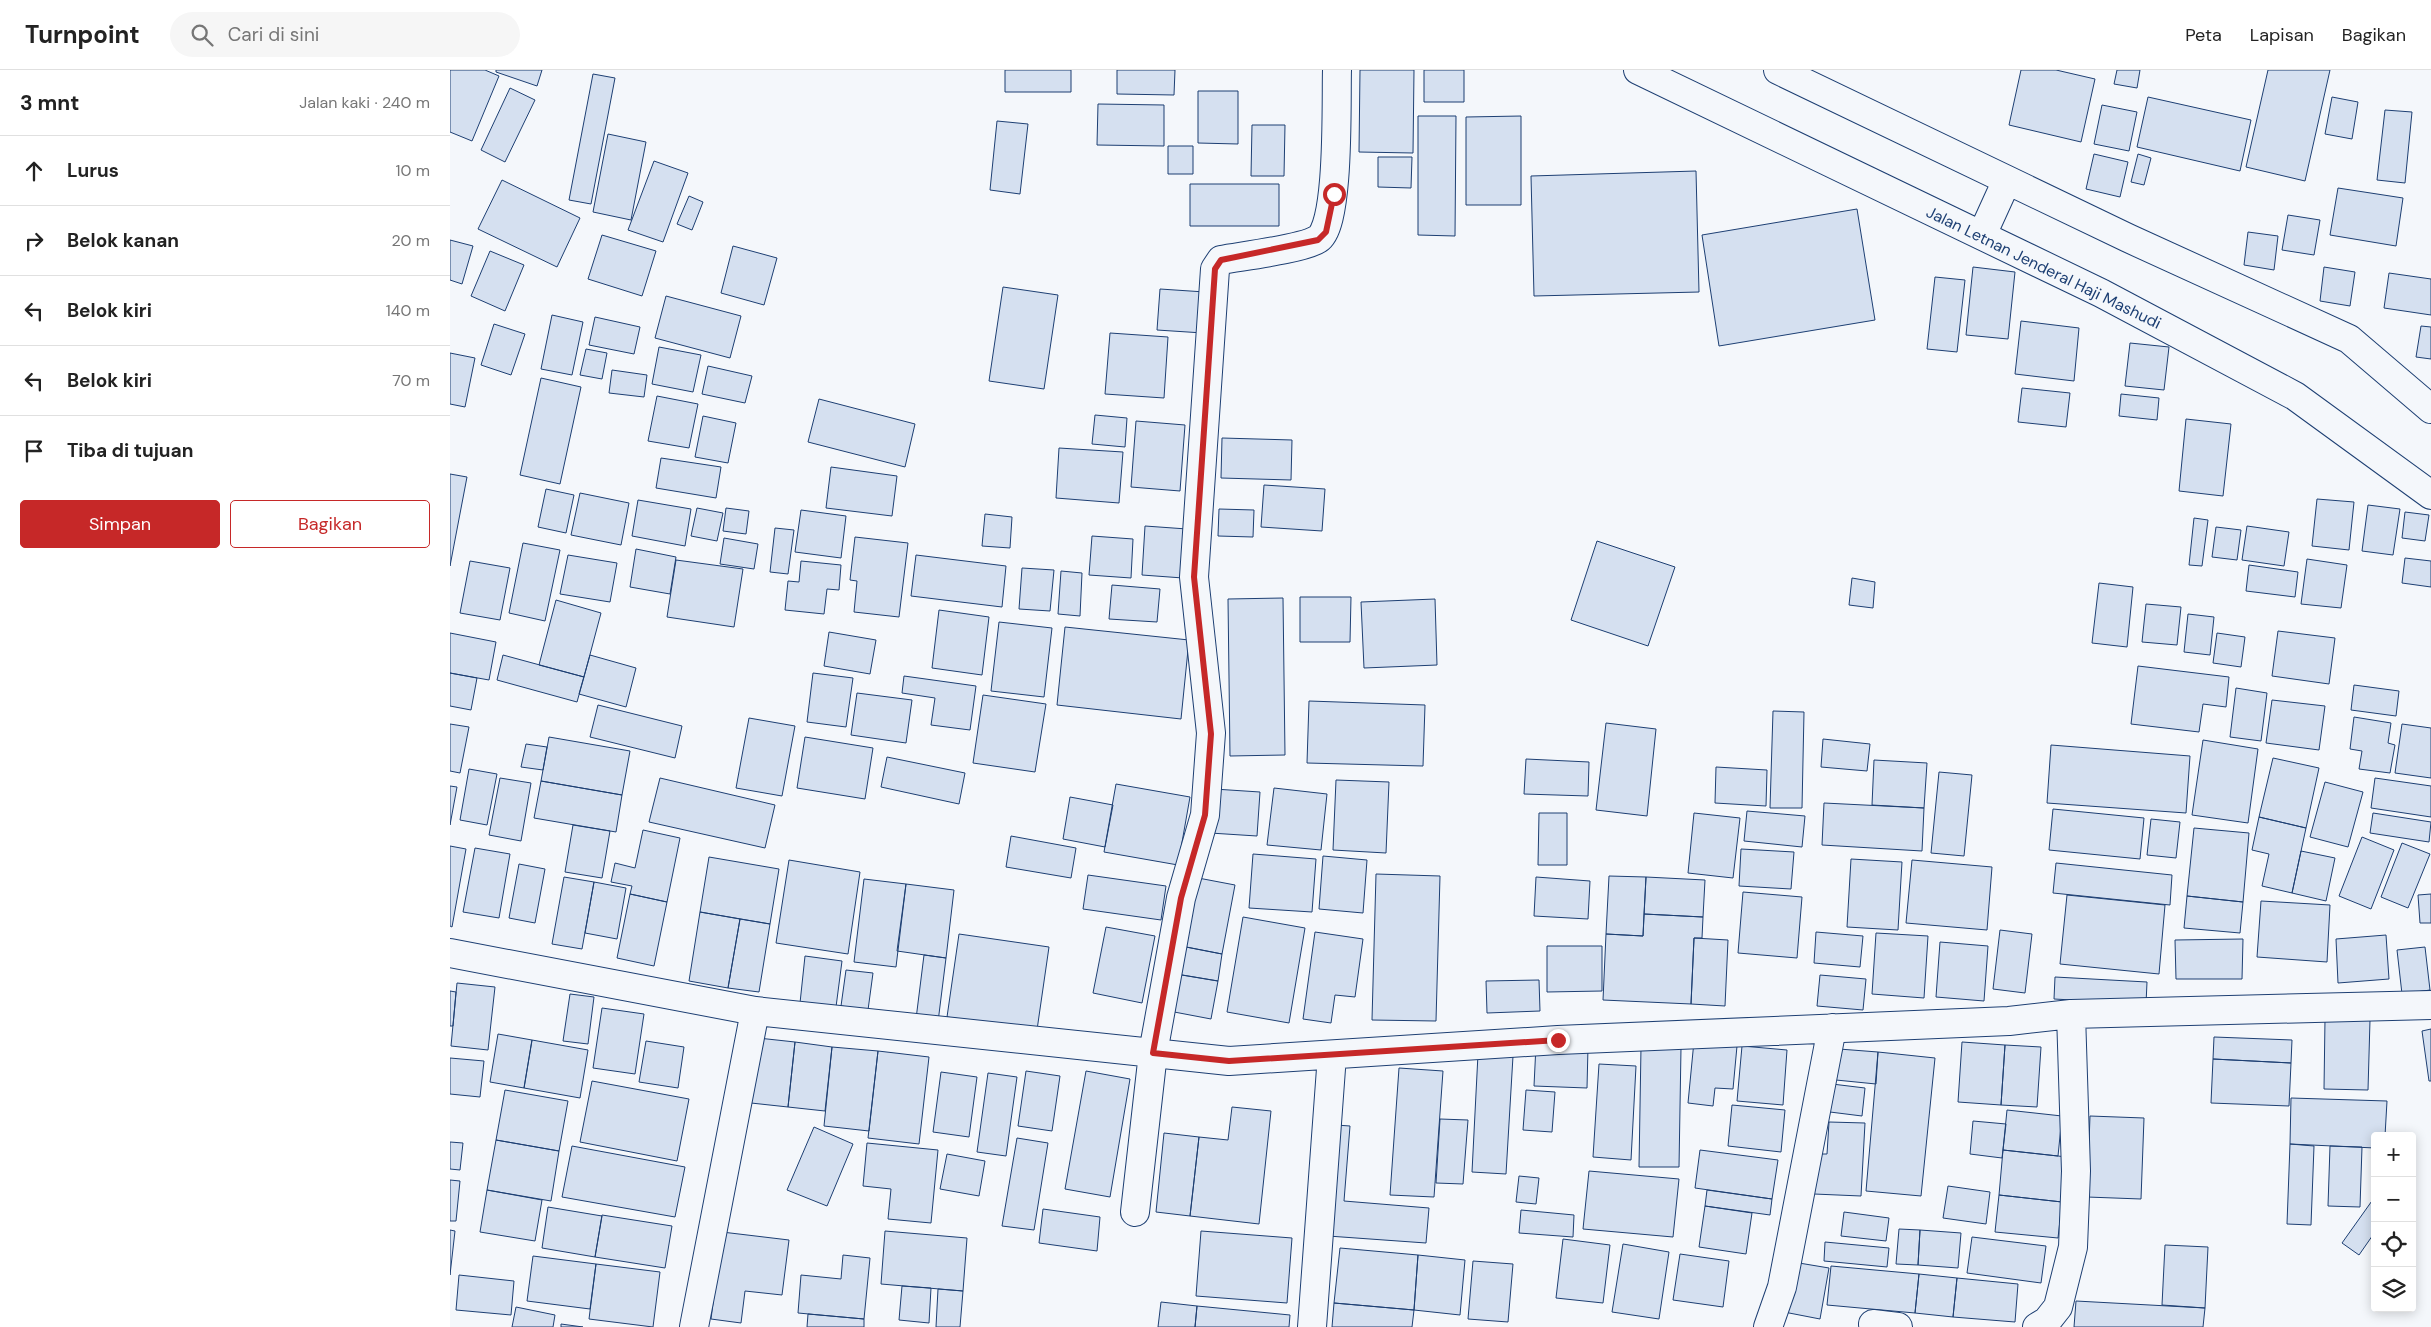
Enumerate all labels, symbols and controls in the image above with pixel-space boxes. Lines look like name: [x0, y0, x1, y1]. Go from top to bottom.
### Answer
search box: [170, 12, 520, 57]
text: Turnpoint: [25, 19, 140, 50]
icon: search: [188, 21, 216, 49]
text: Cari di sini: [228, 22, 319, 47]
text: Peta: [2185, 23, 2222, 47]
text: Lapisan: [2250, 23, 2314, 47]
text: Bagikan: [2342, 23, 2406, 47]
text: 3 mnt: [20, 89, 79, 117]
text: Jalan kaki · 240 m: [299, 92, 430, 113]
icon: ahead: [20, 157, 48, 185]
text: Lurus: [67, 158, 119, 183]
text: 10 m: [396, 160, 430, 181]
route start: [1323, 183, 1346, 206]
street label: Jalan Letnan Jenderal Haji Mashudi: [1923, 201, 2165, 334]
icon: right: [20, 227, 48, 255]
text: Belok kanan: [67, 228, 179, 253]
text: 20 m: [391, 230, 430, 251]
icon: left: [20, 297, 48, 325]
text: Belok kiri: [67, 298, 152, 323]
text: 140 m: [386, 300, 430, 321]
icon: left: [20, 367, 48, 395]
text: Belok kiri: [67, 368, 152, 393]
text: 70 m: [392, 370, 430, 391]
icon: arrive: [20, 437, 48, 465]
text: Tiba di tujuan: [67, 438, 193, 463]
button: Simpan: [20, 500, 220, 548]
button: Bagikan: [230, 500, 430, 548]
route end: [1547, 1029, 1570, 1052]
map controls: [2371, 1132, 2416, 1312]
button: +: [2371, 1132, 2416, 1177]
button: −: [2371, 1177, 2416, 1222]
button: locate: [2371, 1222, 2416, 1267]
button: layers: [2371, 1267, 2416, 1312]

